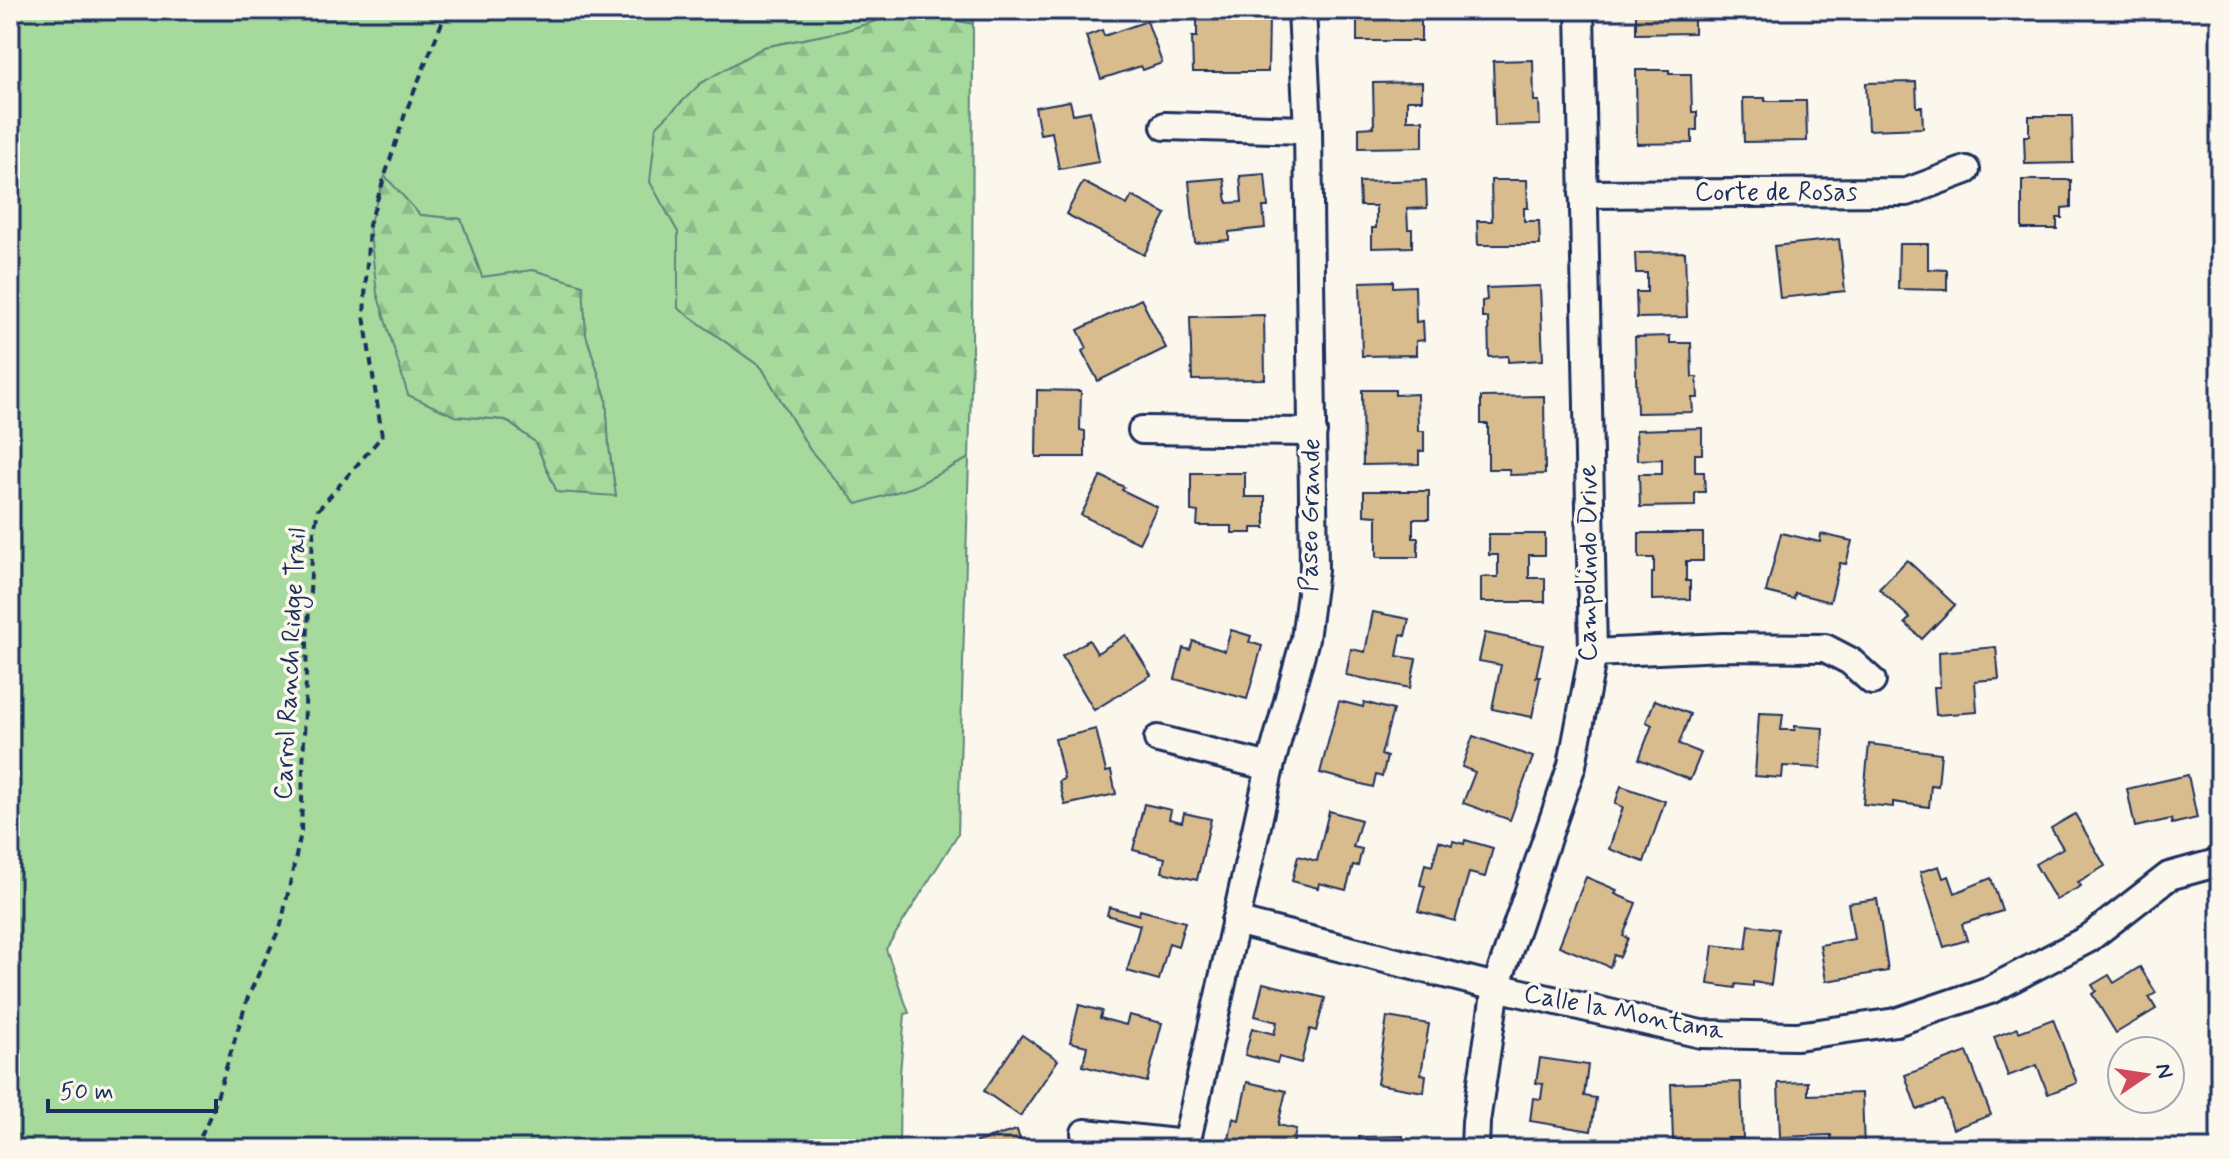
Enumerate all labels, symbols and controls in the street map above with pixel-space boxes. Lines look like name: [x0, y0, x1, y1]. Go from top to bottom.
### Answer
street label: Corte de Rosas: [1695, 176, 1857, 210]
street label: Paseo Grande: [1293, 438, 1329, 592]
street label: Campolindo Drive: [1572, 464, 1606, 662]
street label: Carrol Ranch Ridge Trail: [267, 527, 317, 801]
street label: Calle la Montana: [1521, 977, 1728, 1049]
north arrow: [2106, 1035, 2186, 1115]
text: N: [2148, 1061, 2179, 1081]
scale bar: [48, 1063, 216, 1113]
text: 50 m: [60, 1077, 114, 1108]

